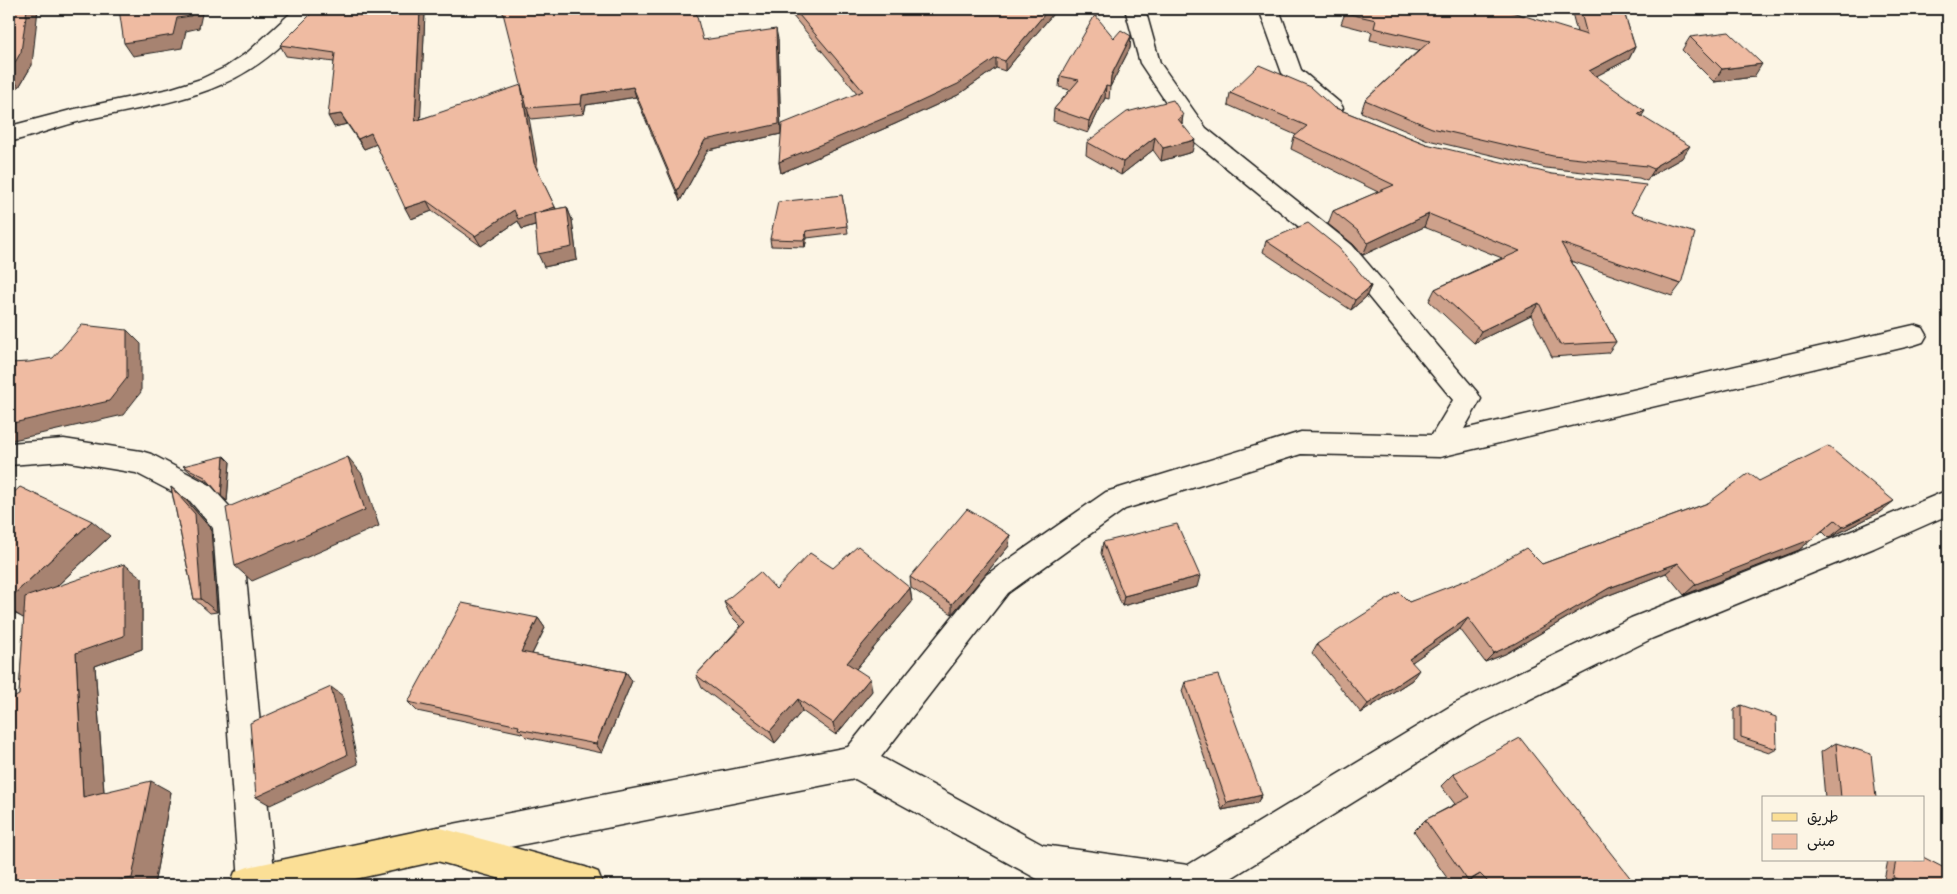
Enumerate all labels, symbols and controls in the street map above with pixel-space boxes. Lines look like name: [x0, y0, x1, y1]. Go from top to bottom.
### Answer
legend: [1762, 796, 1924, 862]
text: طريق: [1807, 807, 1839, 828]
text: مبنى: [1807, 831, 1835, 852]

